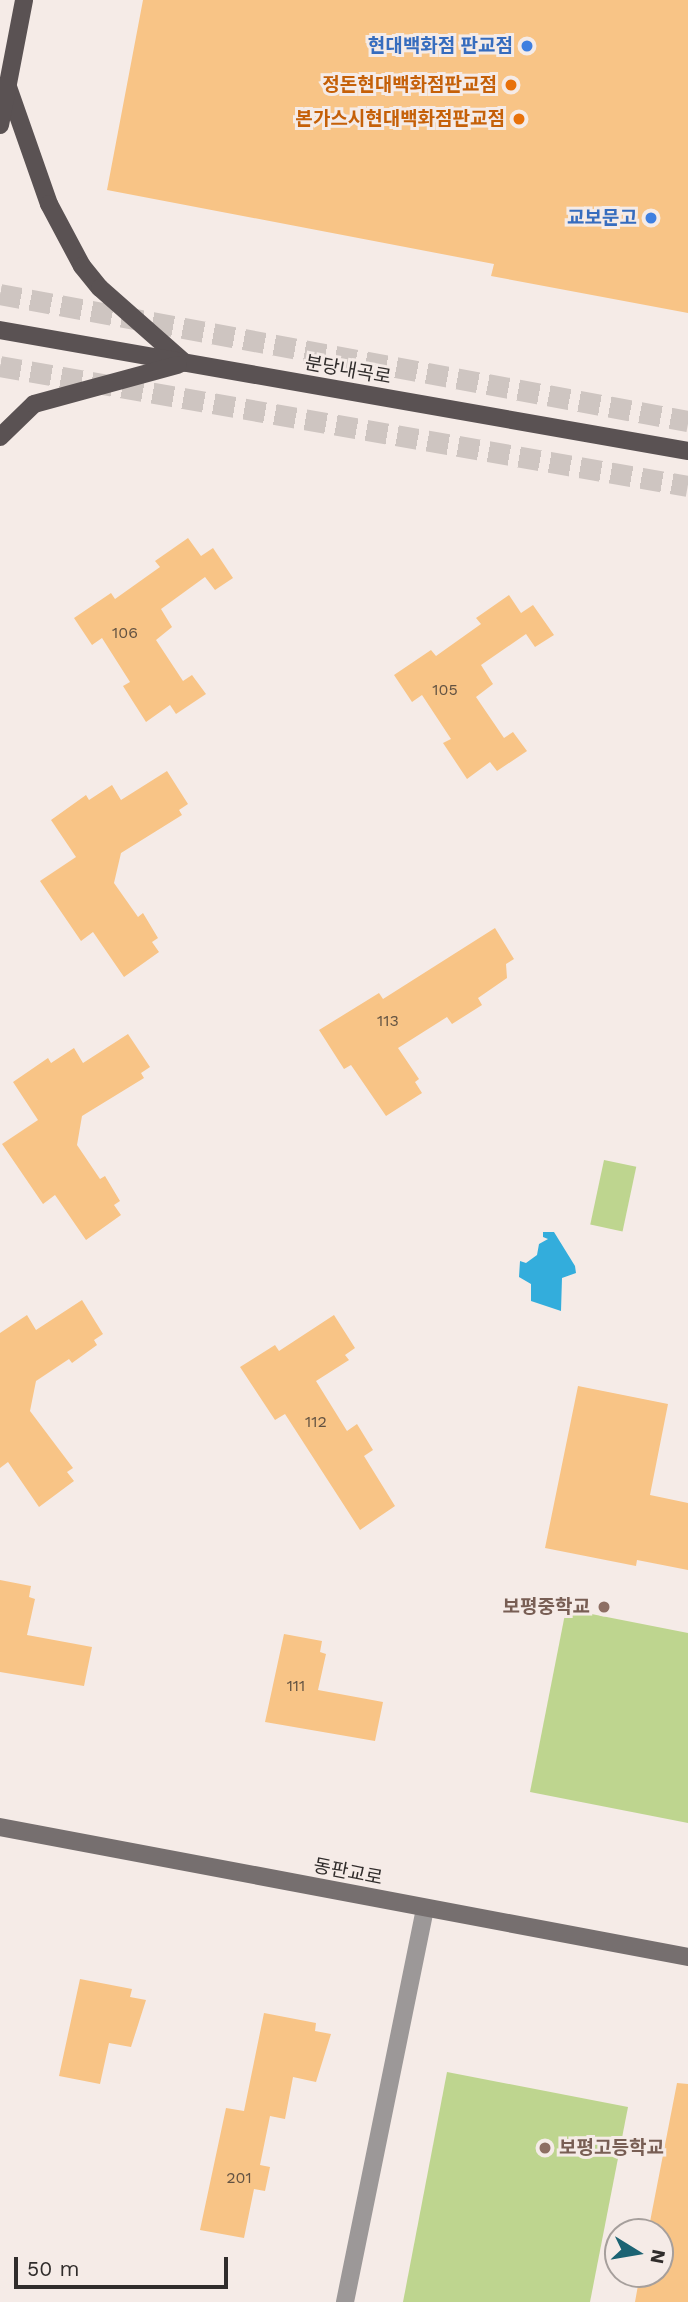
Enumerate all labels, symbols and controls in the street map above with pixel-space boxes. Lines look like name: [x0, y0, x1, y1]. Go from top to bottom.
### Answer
place label: 현대백화점 판교점: [368, 35, 513, 57]
marker: 현대백화점 판교점: [519, 38, 535, 54]
place label: 정돈현대백화점판교점: [322, 74, 497, 96]
marker: 정돈현대백화점판교점: [503, 77, 519, 93]
place label: 본가스시현대백화점판교점: [295, 108, 505, 130]
marker: 본가스시현대백화점판교점: [511, 111, 527, 127]
place label: 교보문고: [567, 207, 637, 229]
marker: 교보문고: [643, 210, 659, 226]
street label: 분당내곡로: [303, 351, 393, 389]
house number: 106: [112, 623, 138, 643]
house number: 105: [432, 680, 458, 700]
house number: 113: [377, 1011, 399, 1031]
house number: 112: [305, 1412, 327, 1432]
place label: 보평중학교: [503, 1596, 590, 1618]
marker: 보평중학교: [596, 1599, 612, 1615]
house number: 111: [287, 1676, 305, 1696]
street label: 동판교로: [312, 1854, 384, 1890]
place label: 보평고등학교: [559, 2137, 664, 2159]
marker: 보평고등학교: [537, 2140, 553, 2156]
house number: 201: [226, 2168, 252, 2188]
north arrow: [604, 2218, 674, 2288]
scale bar: [18, 2242, 231, 2286]
text: N: [646, 2248, 671, 2266]
text: 50 m: [27, 2256, 79, 2281]

